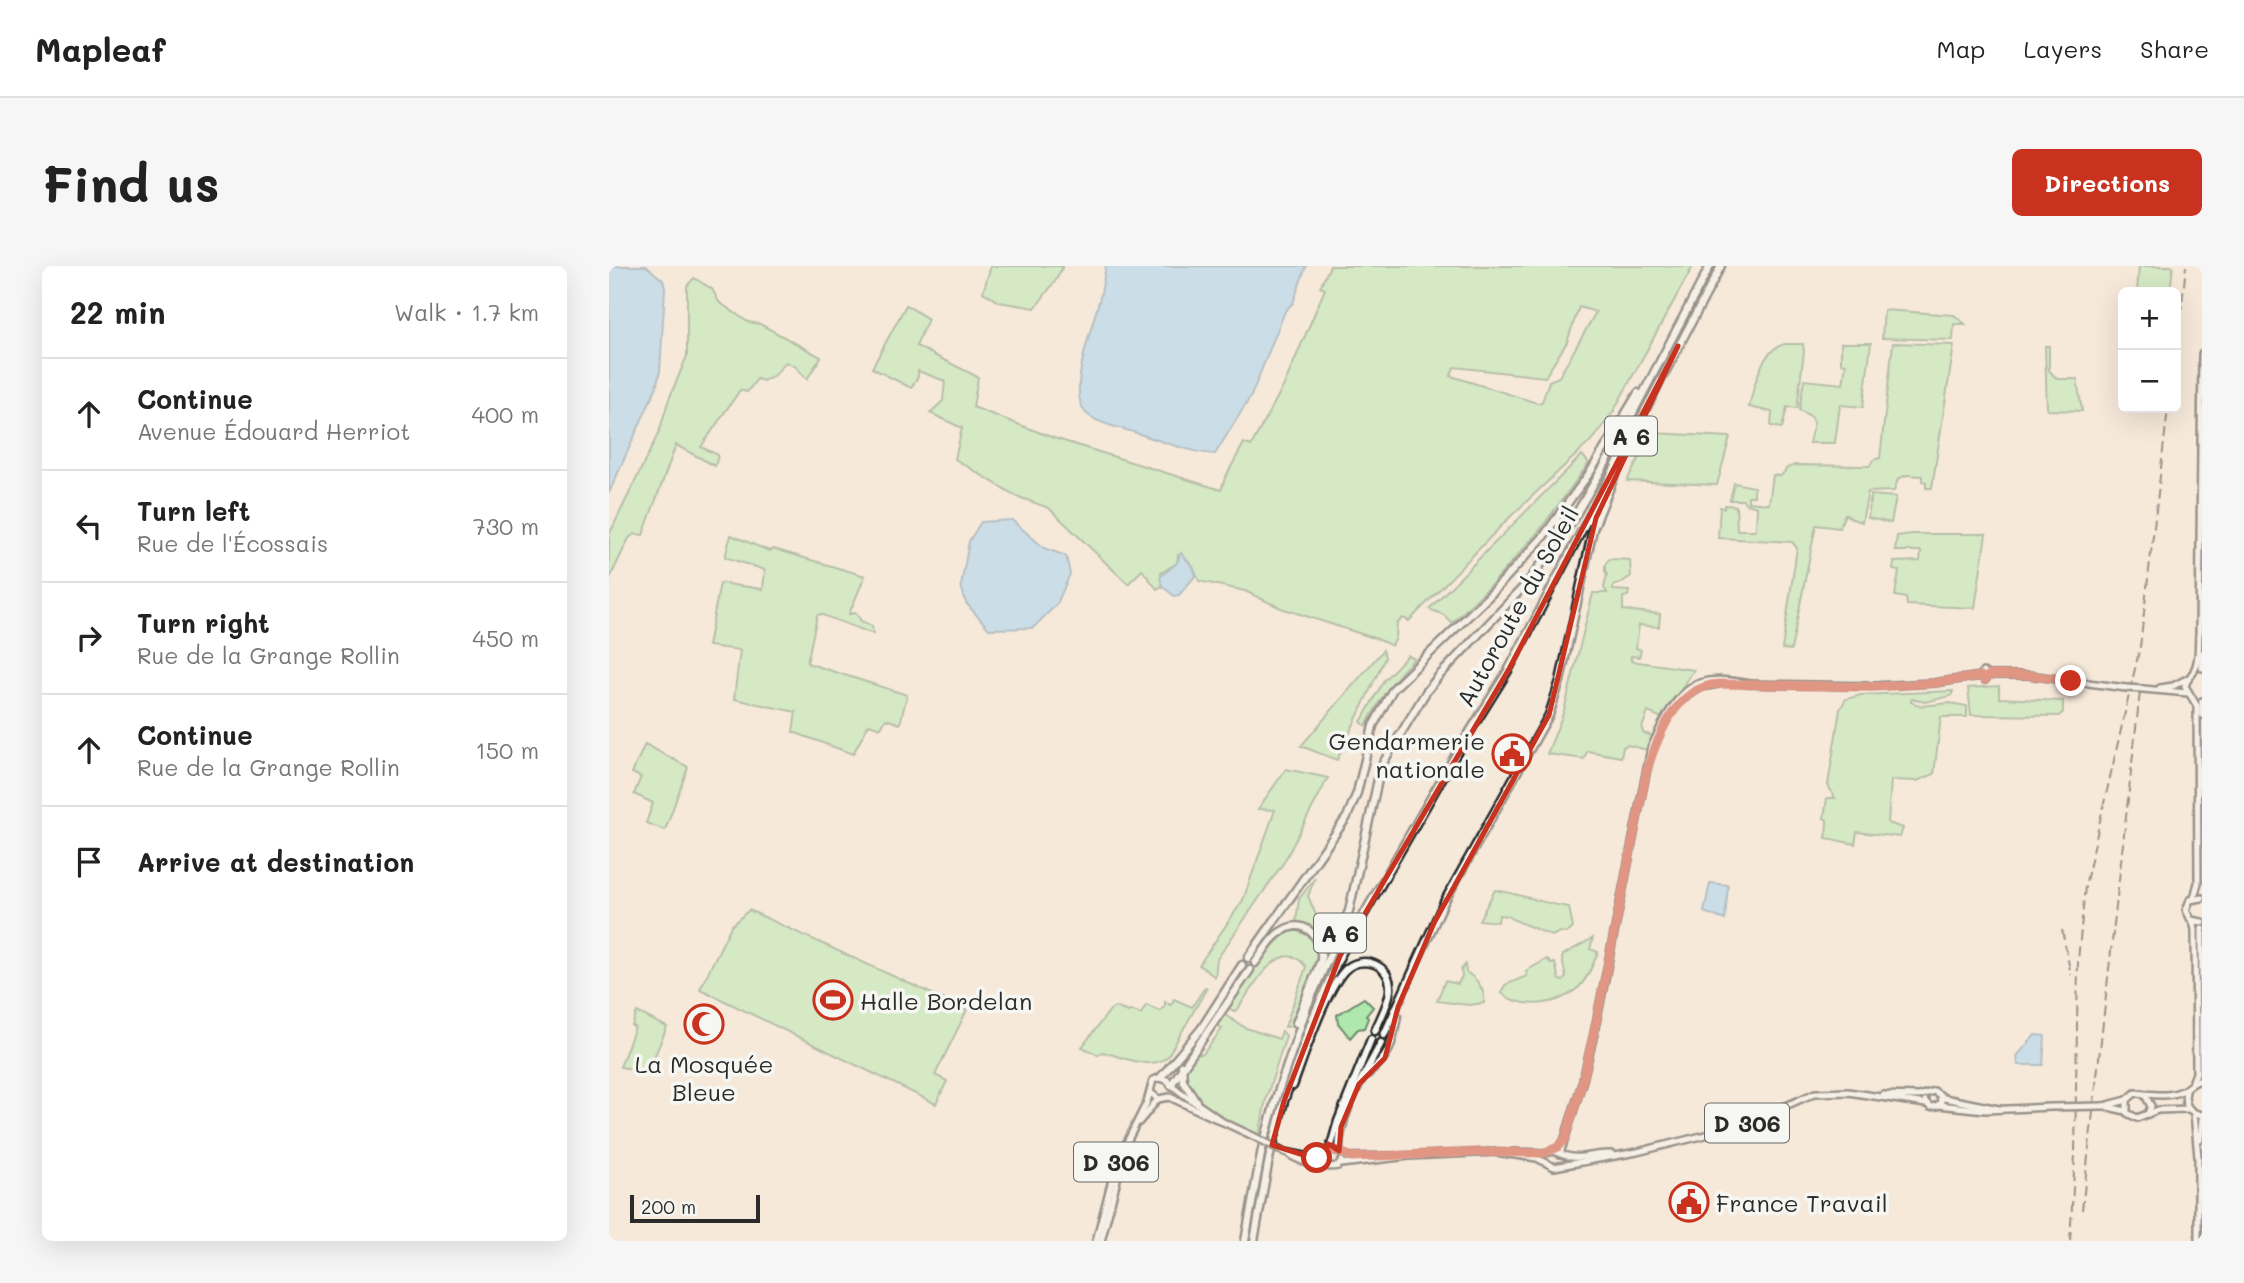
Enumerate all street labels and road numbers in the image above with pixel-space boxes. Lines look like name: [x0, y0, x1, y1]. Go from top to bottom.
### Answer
road number: A 6: [1605, 416, 1657, 456]
street label: Autoroute du Soleil: [1449, 500, 1585, 712]
road number: A 6: [1314, 914, 1366, 953]
road number: D 306: [1705, 1104, 1789, 1142]
road number: D 306: [1074, 1142, 1158, 1182]

